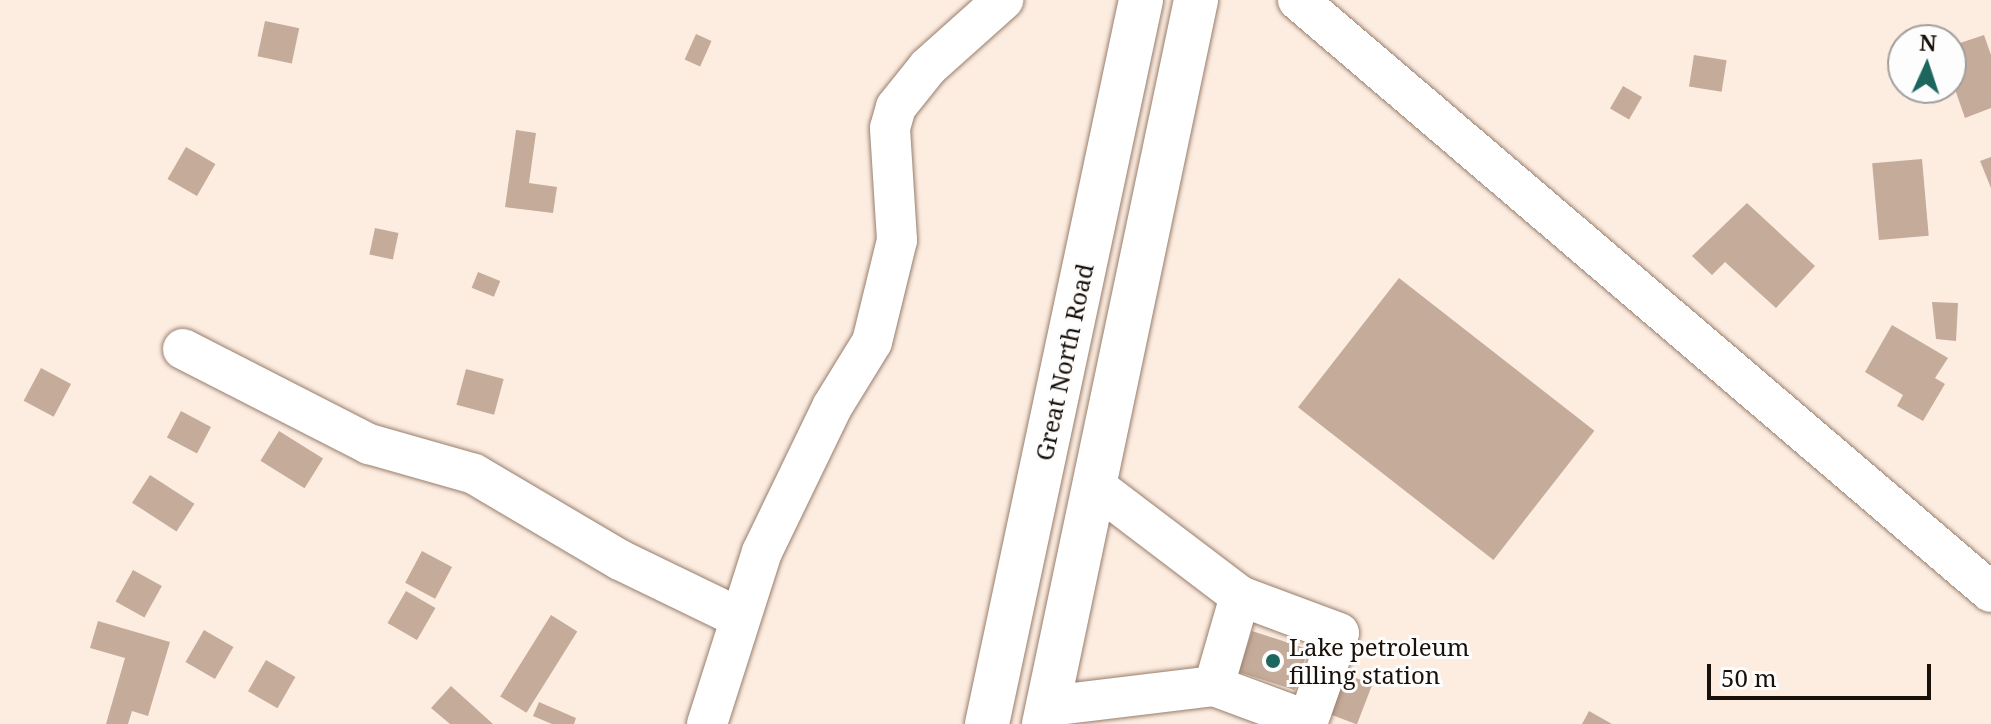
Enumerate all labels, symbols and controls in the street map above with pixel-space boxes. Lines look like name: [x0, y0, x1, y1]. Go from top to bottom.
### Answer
north arrow: [1887, 24, 1967, 104]
text: N: [1919, 27, 1938, 57]
street label: Great North Road: [1029, 261, 1099, 463]
place label: Lake petroleum filling station: [1289, 633, 1469, 689]
scale bar: [1711, 648, 1935, 698]
marker: Lake petroleum filling station: [1264, 652, 1282, 670]
text: 50 m: [1721, 661, 1777, 694]

